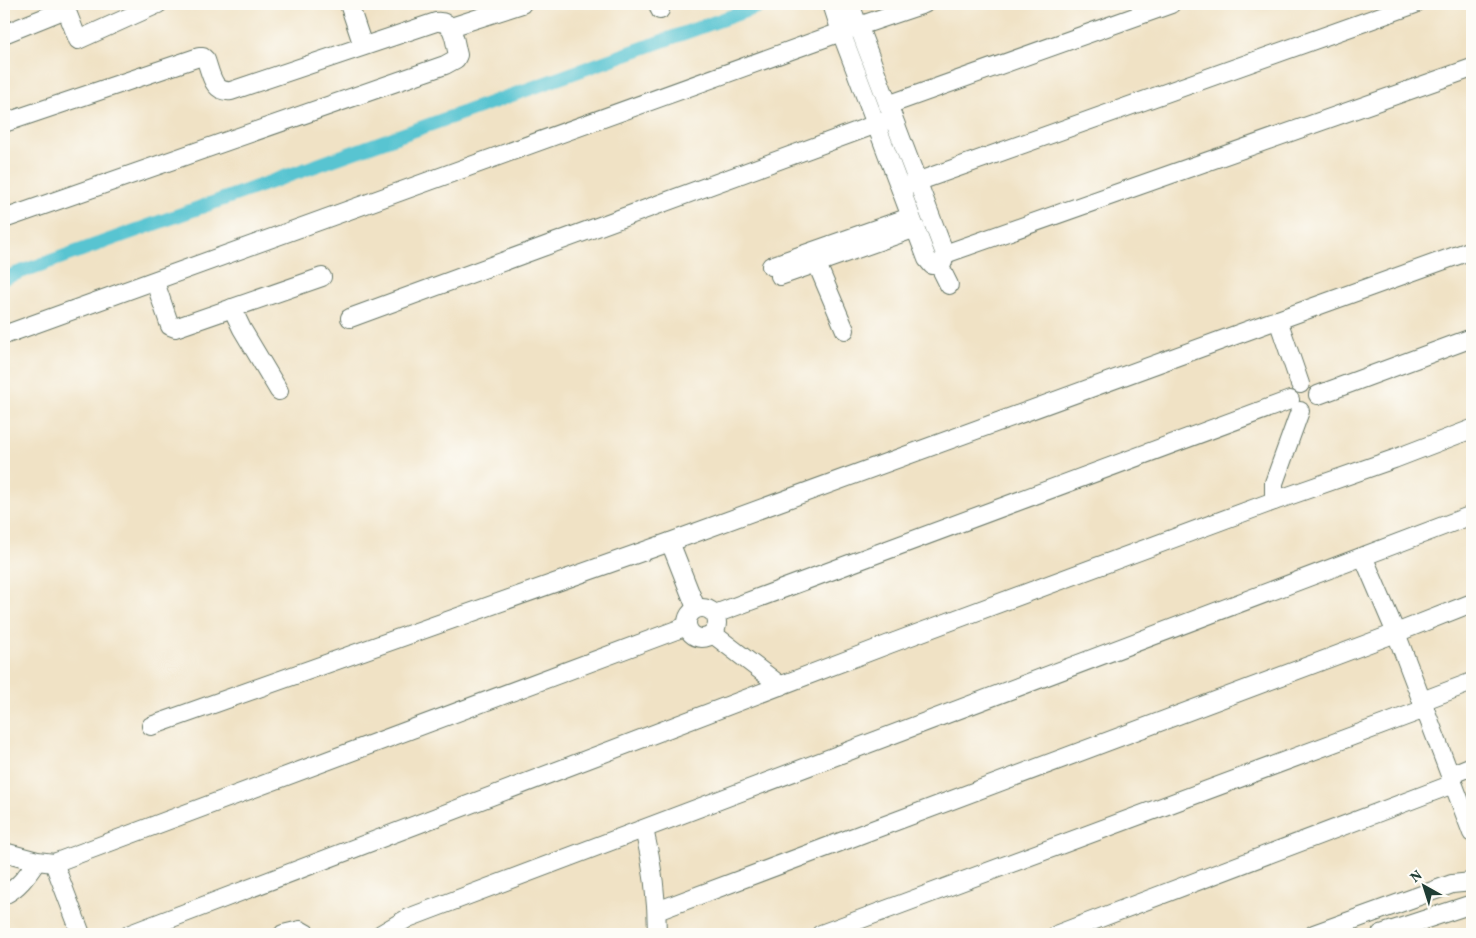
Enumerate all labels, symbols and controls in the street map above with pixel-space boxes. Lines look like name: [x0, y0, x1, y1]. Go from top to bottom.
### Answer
north arrow: [1398, 860, 1448, 910]
text: N: [1407, 866, 1427, 888]

